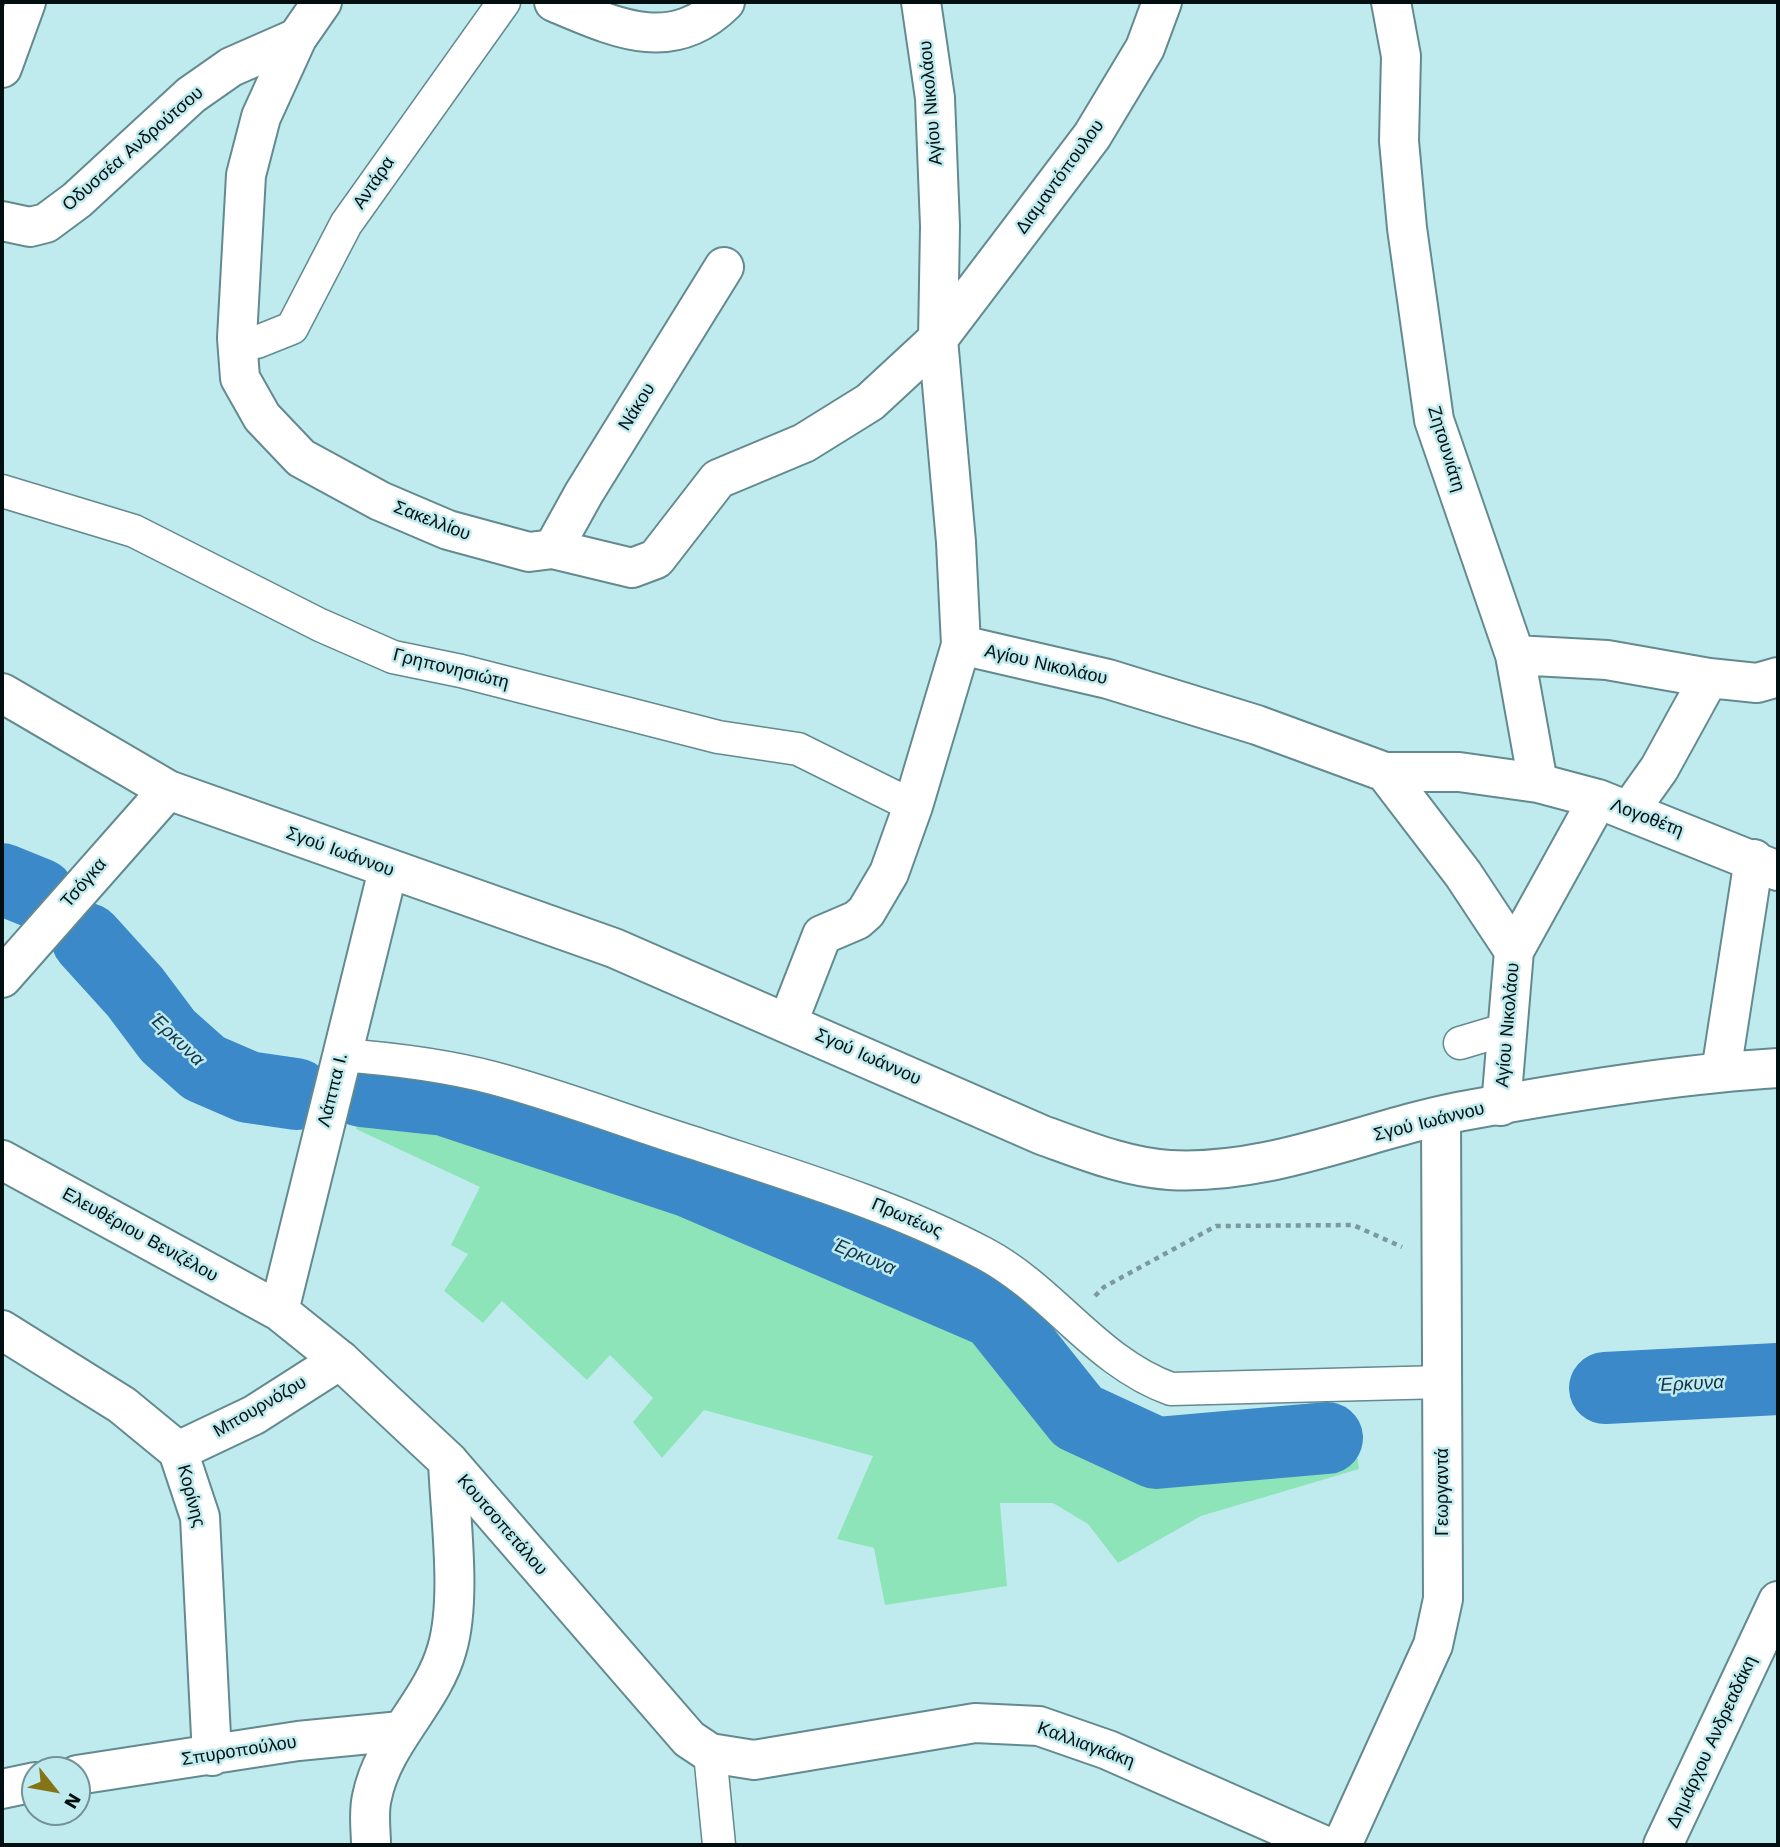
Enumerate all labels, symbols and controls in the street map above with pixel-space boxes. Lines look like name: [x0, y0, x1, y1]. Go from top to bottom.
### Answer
street label: Αγίου Νικολάου: [915, 40, 947, 166]
street label: Οδυσσέα Ανδρούτσου: [58, 82, 208, 216]
street label: Διαμαντόπουλου: [1011, 116, 1109, 238]
street label: Αντάρα: [349, 153, 399, 213]
street label: Νάκου: [614, 379, 660, 435]
street label: Ζητουνιάτη: [1423, 404, 1469, 494]
street label: Σακελλίου: [391, 497, 473, 545]
street label: Αγίου Νικολάου: [983, 640, 1109, 690]
street label: Γρηπονησιώτη: [391, 644, 511, 694]
street label: Λογοθέτη: [1608, 794, 1686, 842]
street label: Σγού Ιωάννου: [283, 822, 397, 882]
street label: Τσόγκα: [57, 854, 111, 912]
street label: Αγίου Νικολάου: [1492, 962, 1524, 1088]
water label: Έρκυνα: [145, 1009, 209, 1071]
street label: Σγού Ιωάννου: [812, 1024, 924, 1090]
street label: Λάππα Ι.: [313, 1051, 353, 1129]
street label: Σγού Ιωάννου: [1371, 1098, 1487, 1146]
street label: Ελευθέριου Βενιζέλου: [58, 1183, 222, 1287]
street label: Πρωτέως: [868, 1193, 946, 1243]
water label: Έρκυνα: [829, 1234, 899, 1280]
water label: Έρκυνα: [1657, 1371, 1725, 1397]
street label: Μπουρνόζου: [210, 1372, 310, 1442]
street label: Γεωργαντά: [1432, 1448, 1454, 1536]
street label: Κορίνης: [172, 1462, 210, 1530]
street label: Κουτσοπετάλου: [452, 1470, 552, 1580]
street label: Δημάρχου Ανδρεαδάκη: [1663, 1652, 1761, 1832]
street label: Καλλιαγκάκη: [1034, 1717, 1138, 1773]
street label: Σπυροπούλου: [180, 1731, 298, 1771]
north arrow: [21, 1756, 91, 1826]
text: N: [59, 1789, 86, 1813]

